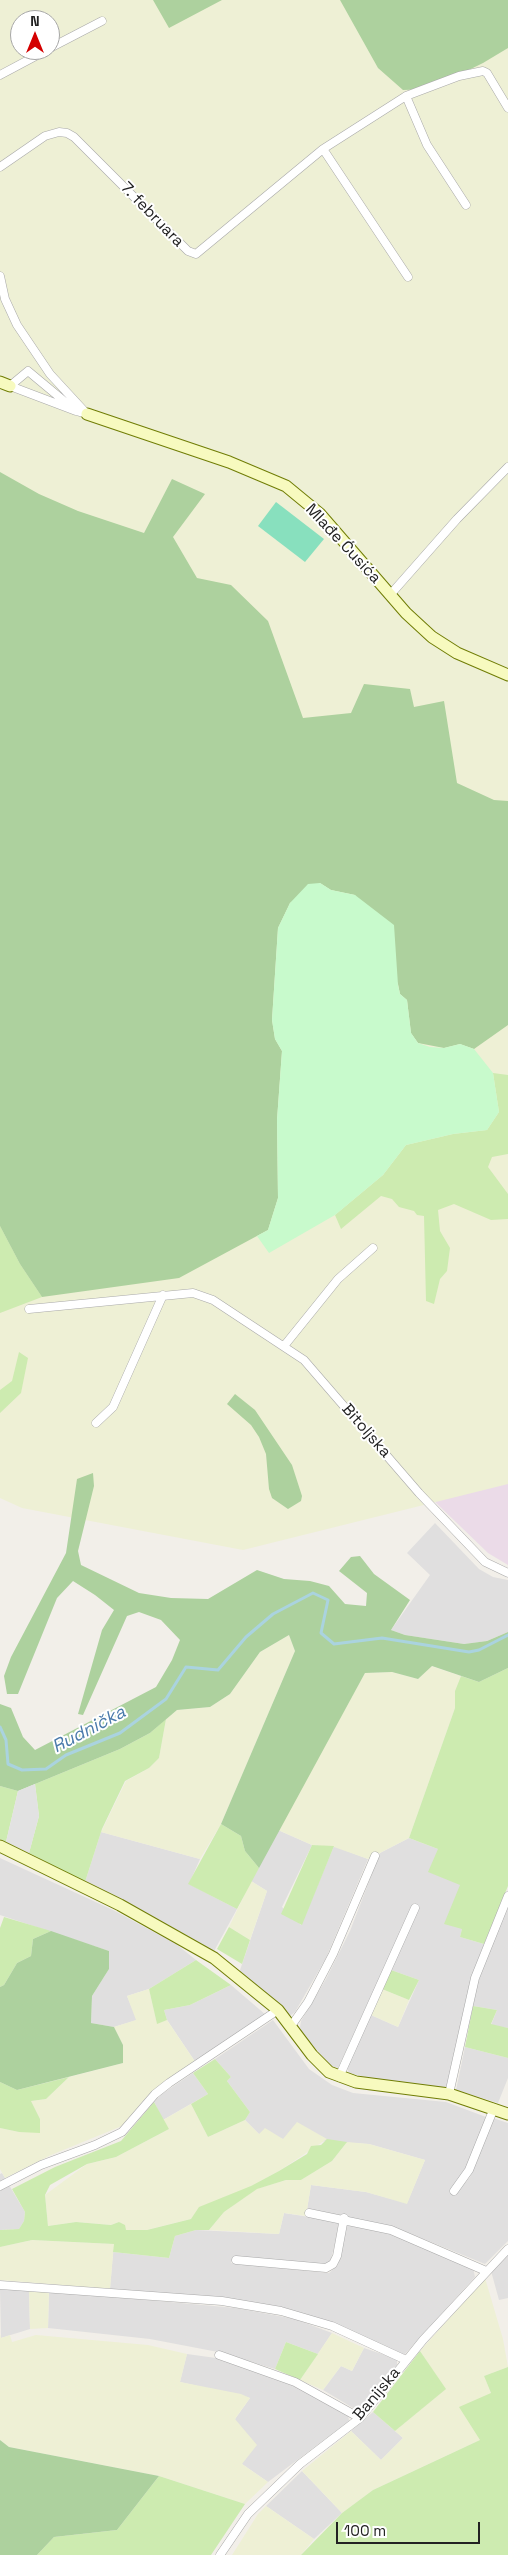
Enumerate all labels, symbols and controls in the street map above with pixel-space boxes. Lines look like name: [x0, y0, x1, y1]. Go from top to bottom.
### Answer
north arrow: [10, 10, 60, 60]
text: N: [30, 12, 40, 30]
street label: 7. februara: [116, 179, 188, 251]
street label: Mlađe Ćusića: [301, 500, 385, 588]
street label: Bitoljska: [337, 1400, 395, 1462]
water label: Rudnička: [49, 1702, 129, 1758]
street label: Banijska: [349, 2364, 405, 2424]
scale bar: [338, 2512, 482, 2544]
text: 100 m: [344, 2521, 386, 2540]

